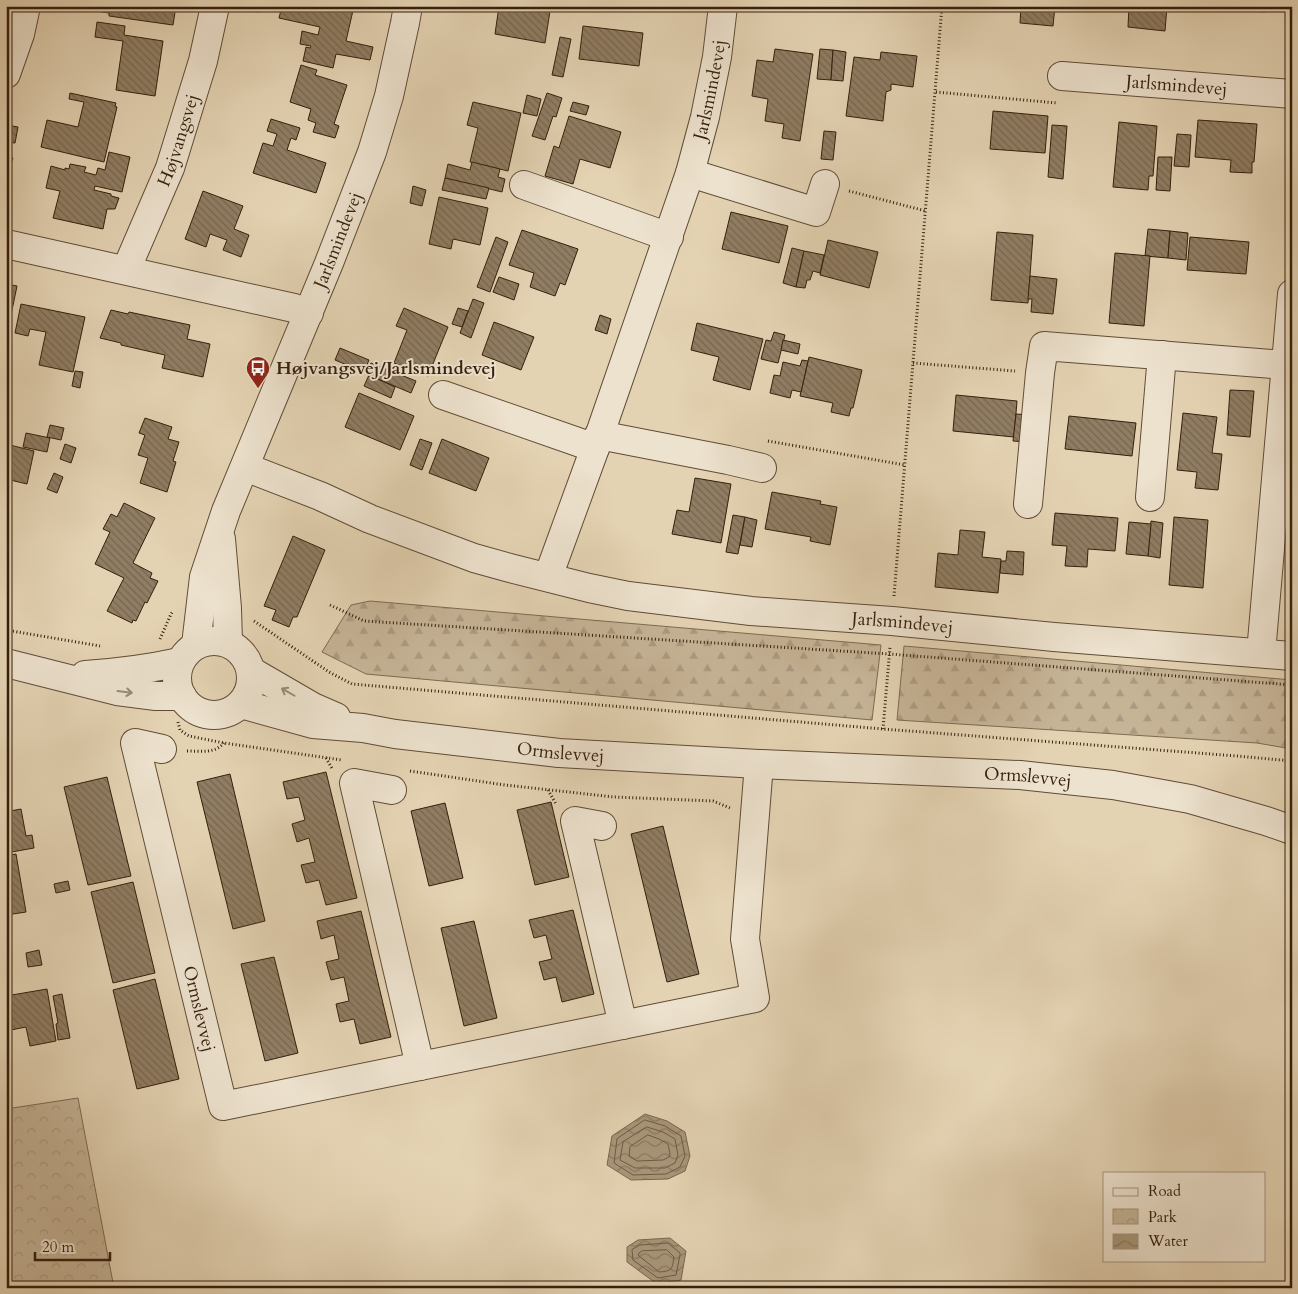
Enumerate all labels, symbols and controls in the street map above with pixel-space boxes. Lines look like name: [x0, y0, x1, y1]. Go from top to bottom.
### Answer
street label: Jarlsmindevej: [687, 38, 732, 146]
street label: Jarlsmindevej: [1122, 69, 1228, 102]
street label: Højvangsvej: [151, 91, 205, 191]
street label: Jarlsmindevej: [307, 188, 368, 295]
bus stop icon: Højvangsvej/Jarlsmindevej: [245, 355, 271, 389]
place label: Højvangsvej/Jarlsmindevej: [276, 356, 496, 381]
street label: Jarlsmindevej: [848, 606, 954, 640]
one-way arrow: [117, 687, 133, 697]
one-way arrow: [281, 687, 295, 697]
street label: Ormslevvej: [515, 736, 605, 768]
street label: Ormslevvej: [984, 761, 1073, 793]
street label: Ormslevvej: [176, 963, 221, 1054]
legend: [1103, 1172, 1266, 1262]
text: Road: [1148, 1181, 1181, 1201]
text: Park: [1148, 1207, 1177, 1227]
scale bar: [35, 1229, 110, 1261]
text: Water: [1147, 1231, 1189, 1251]
text: 20 m: [42, 1237, 74, 1257]

